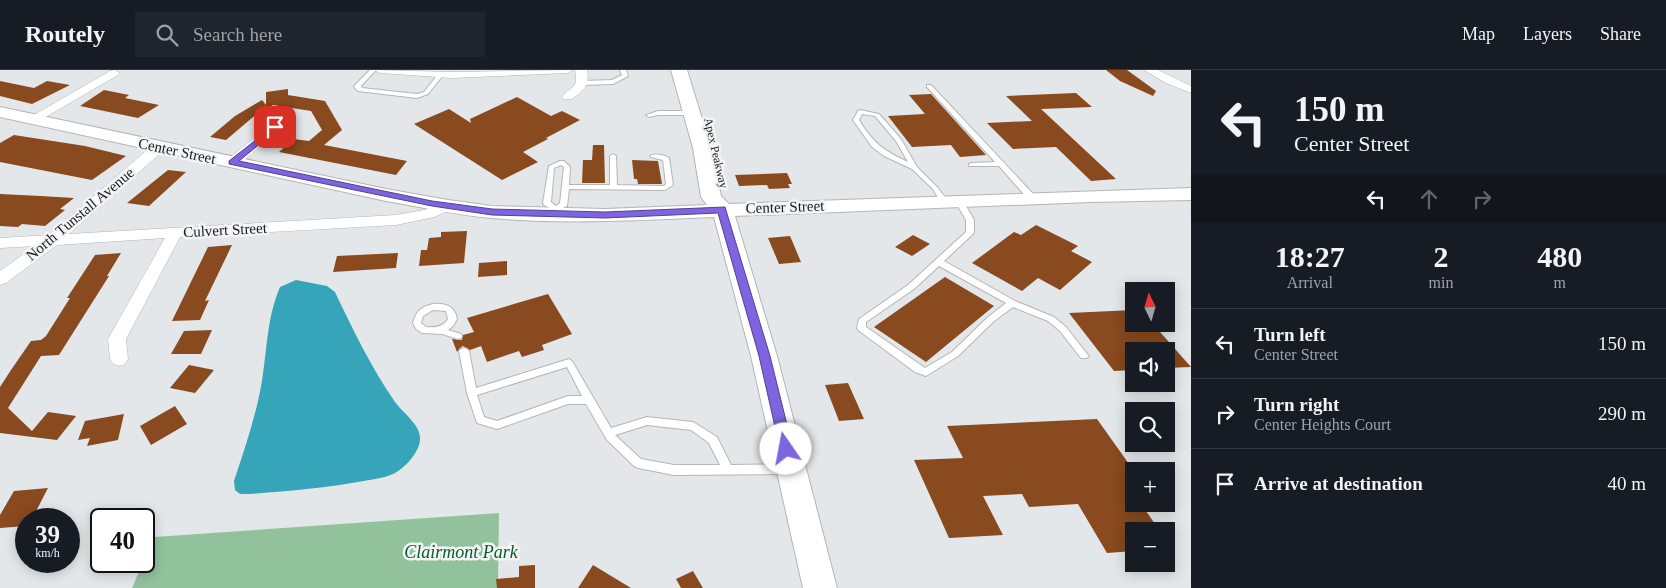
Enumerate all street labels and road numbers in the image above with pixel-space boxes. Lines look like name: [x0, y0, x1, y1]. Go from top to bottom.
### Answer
street label: Apex Peakway: [701, 116, 731, 190]
street label: Center Street: [137, 135, 218, 167]
street label: North Tunstall Avenue: [23, 164, 137, 264]
street label: Center Street: [745, 198, 825, 216]
street label: Culvert Street: [183, 220, 268, 240]

